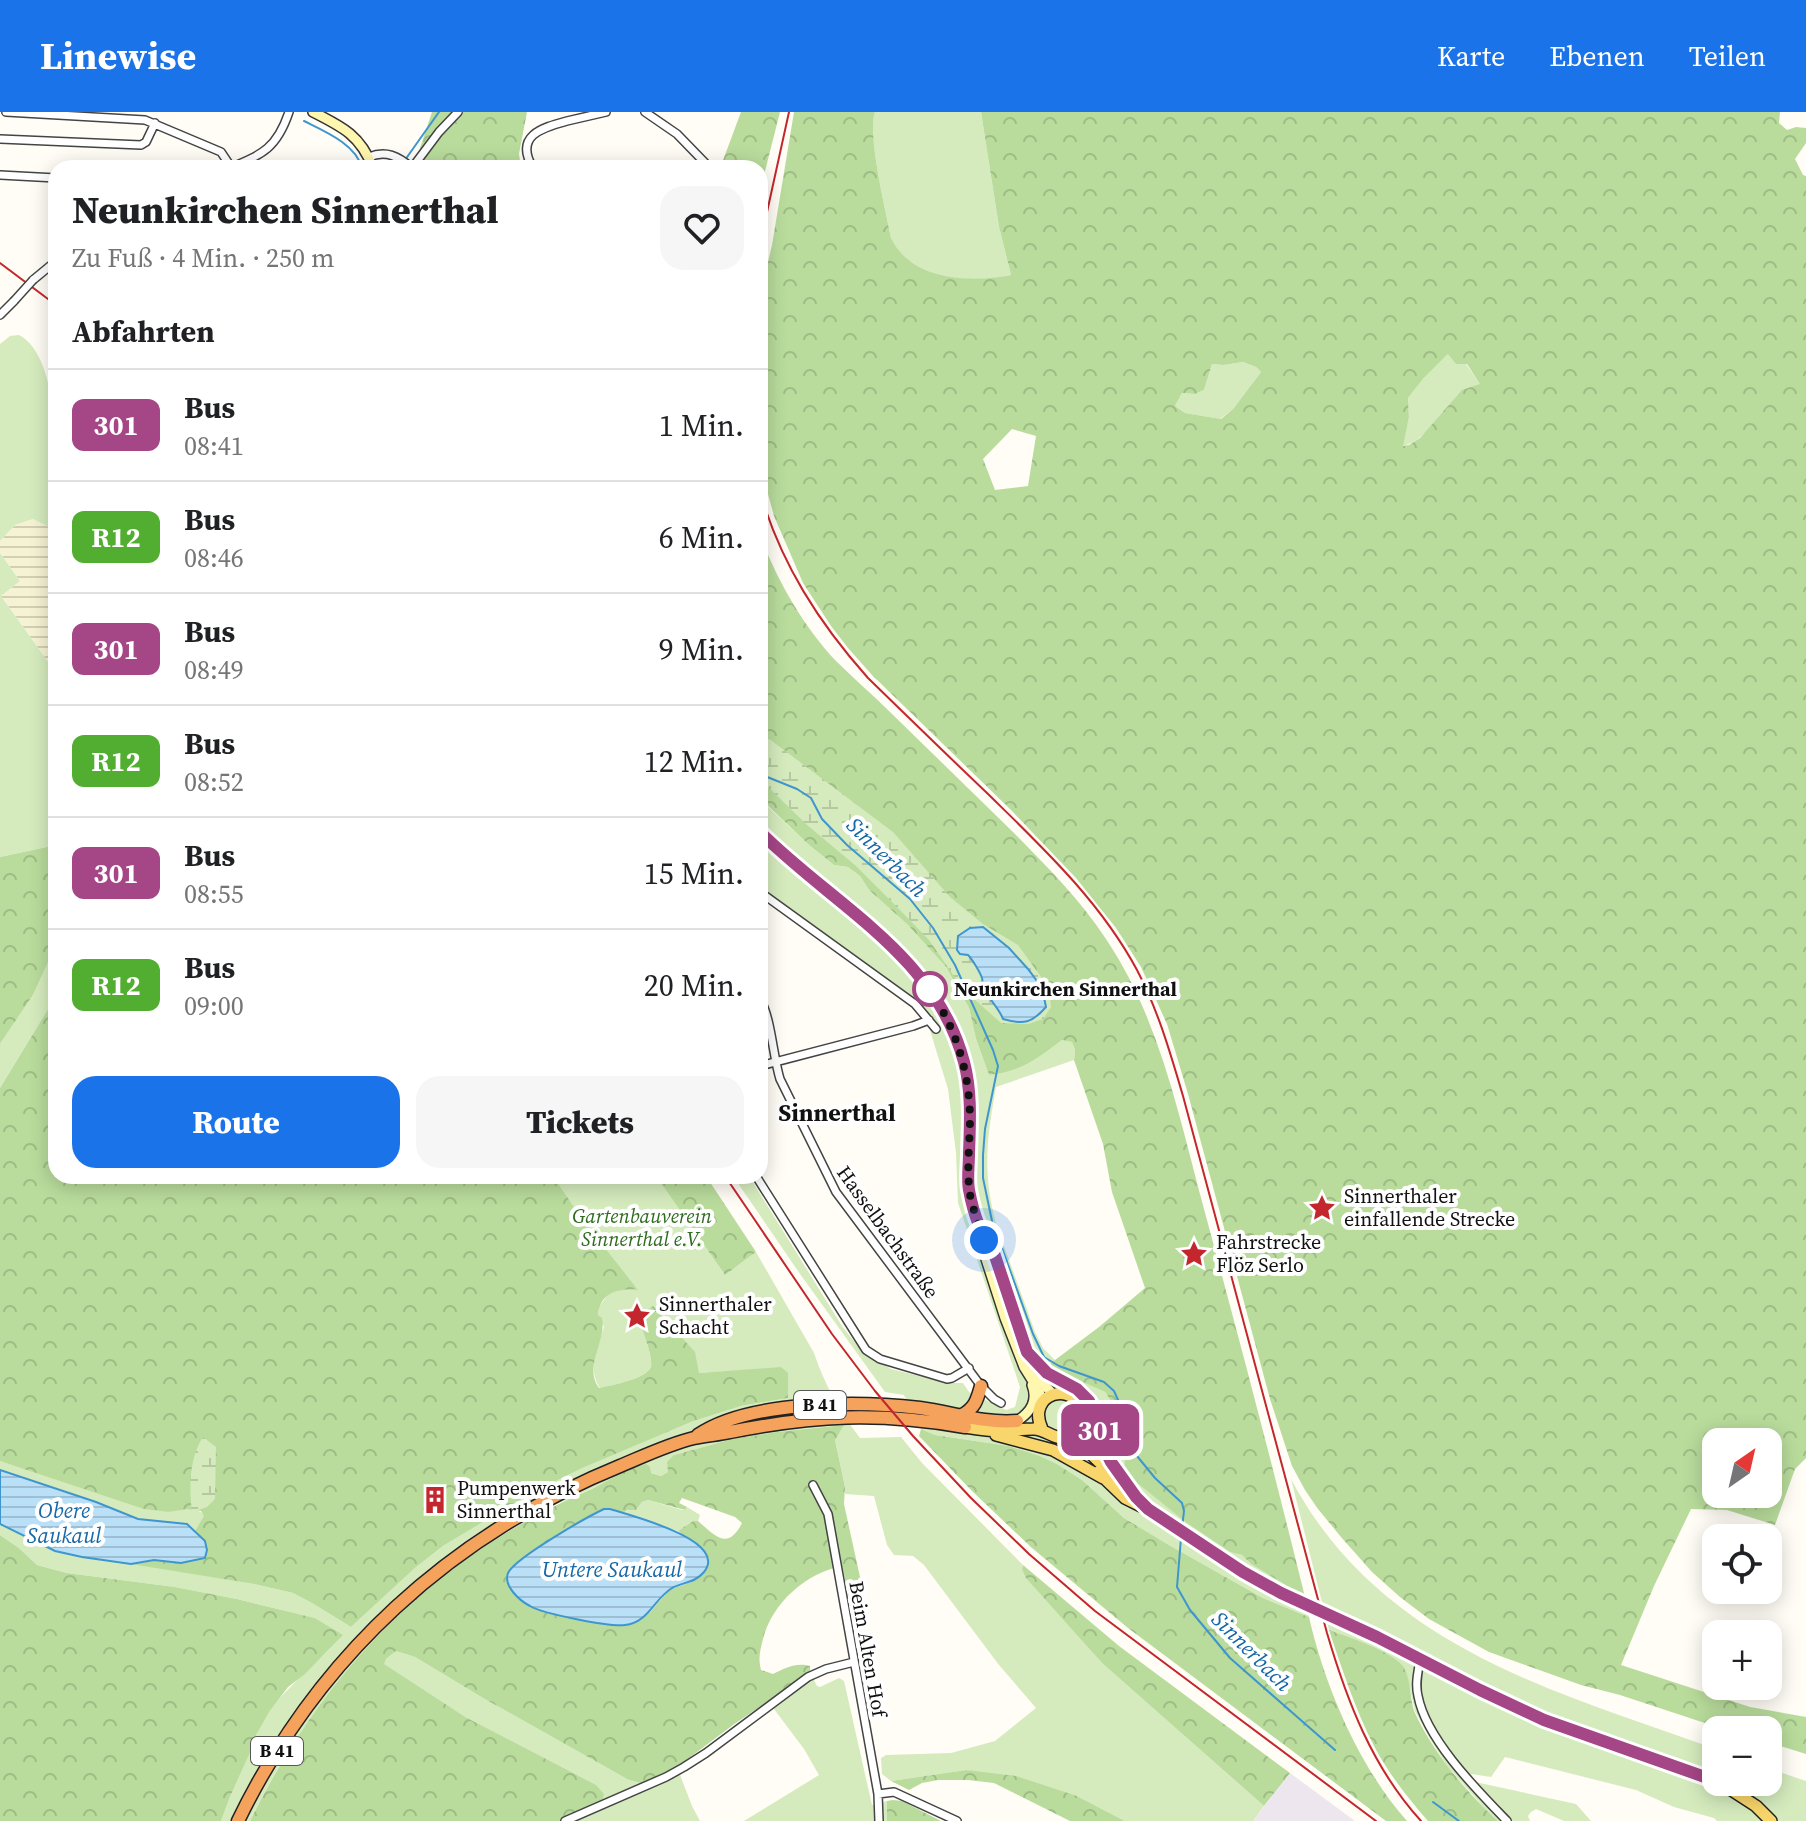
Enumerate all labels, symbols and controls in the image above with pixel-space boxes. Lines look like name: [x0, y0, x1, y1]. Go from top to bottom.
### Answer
text: Linewise: [40, 30, 196, 82]
text: Karte: [1437, 37, 1505, 75]
text: Ebenen: [1549, 37, 1645, 75]
text: Teilen: [1689, 37, 1766, 75]
text: Neunkirchen Sinnerthal: [72, 184, 499, 236]
button: heart: [660, 186, 744, 270]
text: Zu Fuß · 4 Min. · 250 m: [72, 240, 334, 276]
text: Abfahrten: [72, 311, 215, 352]
text: Bus: [184, 387, 235, 428]
text: 1 Min.: [659, 405, 744, 446]
text: 301: [93, 406, 139, 444]
text: 08:41: [184, 428, 244, 464]
text: Bus: [184, 499, 235, 540]
text: 6 Min.: [659, 517, 744, 558]
text: R12: [91, 518, 141, 556]
text: 08:46: [184, 540, 244, 576]
text: Bus: [184, 611, 235, 652]
text: 9 Min.: [659, 629, 744, 670]
text: 301: [93, 630, 139, 668]
text: 08:49: [184, 652, 244, 688]
text: Bus: [184, 723, 235, 764]
text: 12 Min.: [644, 741, 744, 782]
text: R12: [91, 742, 141, 780]
text: 08:52: [184, 764, 244, 800]
water label: Sinnerbach: [840, 810, 934, 904]
text: Bus: [184, 835, 235, 876]
text: 15 Min.: [644, 853, 744, 894]
text: 301: [93, 854, 139, 892]
text: 08:55: [184, 876, 244, 912]
text: Bus: [184, 947, 235, 988]
text: 20 Min.: [644, 965, 744, 1006]
text: R12: [91, 966, 141, 1004]
marker: Neunkirchen Sinnerthal: [913, 972, 947, 1006]
place label: Neunkirchen Sinnerthal: [954, 975, 1177, 1003]
text: 09:00: [184, 988, 244, 1024]
button: Route: [72, 1076, 400, 1168]
button: Tickets: [416, 1076, 744, 1168]
district label: Sinnerthal: [778, 1096, 896, 1129]
street label: Hasselbachstraße: [830, 1160, 946, 1304]
place label: Sinnerthaler einfallende Strecke: [1344, 1182, 1515, 1233]
place icon: Sinnerthaler einfallende Strecke: [1307, 1193, 1337, 1223]
park label: Gartenbauverein Sinnerthal e.V.: [572, 1202, 713, 1253]
your location: [964, 1220, 1004, 1260]
place label: Fahrstrecke Flöz Serlo: [1216, 1228, 1321, 1279]
place icon: Fahrstrecke Flöz Serlo: [1179, 1239, 1209, 1269]
place label: Sinnerthaler Schacht: [659, 1290, 772, 1341]
place icon: Sinnerthaler Schacht: [622, 1301, 652, 1331]
road number: B 41: [794, 1391, 846, 1419]
line badge: 301: [1054, 1404, 1146, 1456]
text: 301: [1077, 1411, 1123, 1449]
north arrow: [1702, 1428, 1782, 1508]
map controls: [1702, 1428, 1782, 1796]
place label: Pumpenwerk Sinnerthal: [457, 1474, 576, 1525]
building icon: Pumpenwerk Sinnerthal: [420, 1485, 450, 1515]
water label: Obere Saukaul: [27, 1495, 102, 1550]
button: locate: [1702, 1524, 1782, 1604]
water label: Untere Saukaul: [542, 1554, 683, 1584]
street label: Beim Alten Hof: [842, 1579, 894, 1721]
water label: Sinnerbach: [1205, 1604, 1299, 1698]
button: +: [1702, 1620, 1782, 1700]
button: −: [1702, 1716, 1782, 1796]
road number: B 41: [251, 1737, 303, 1765]

